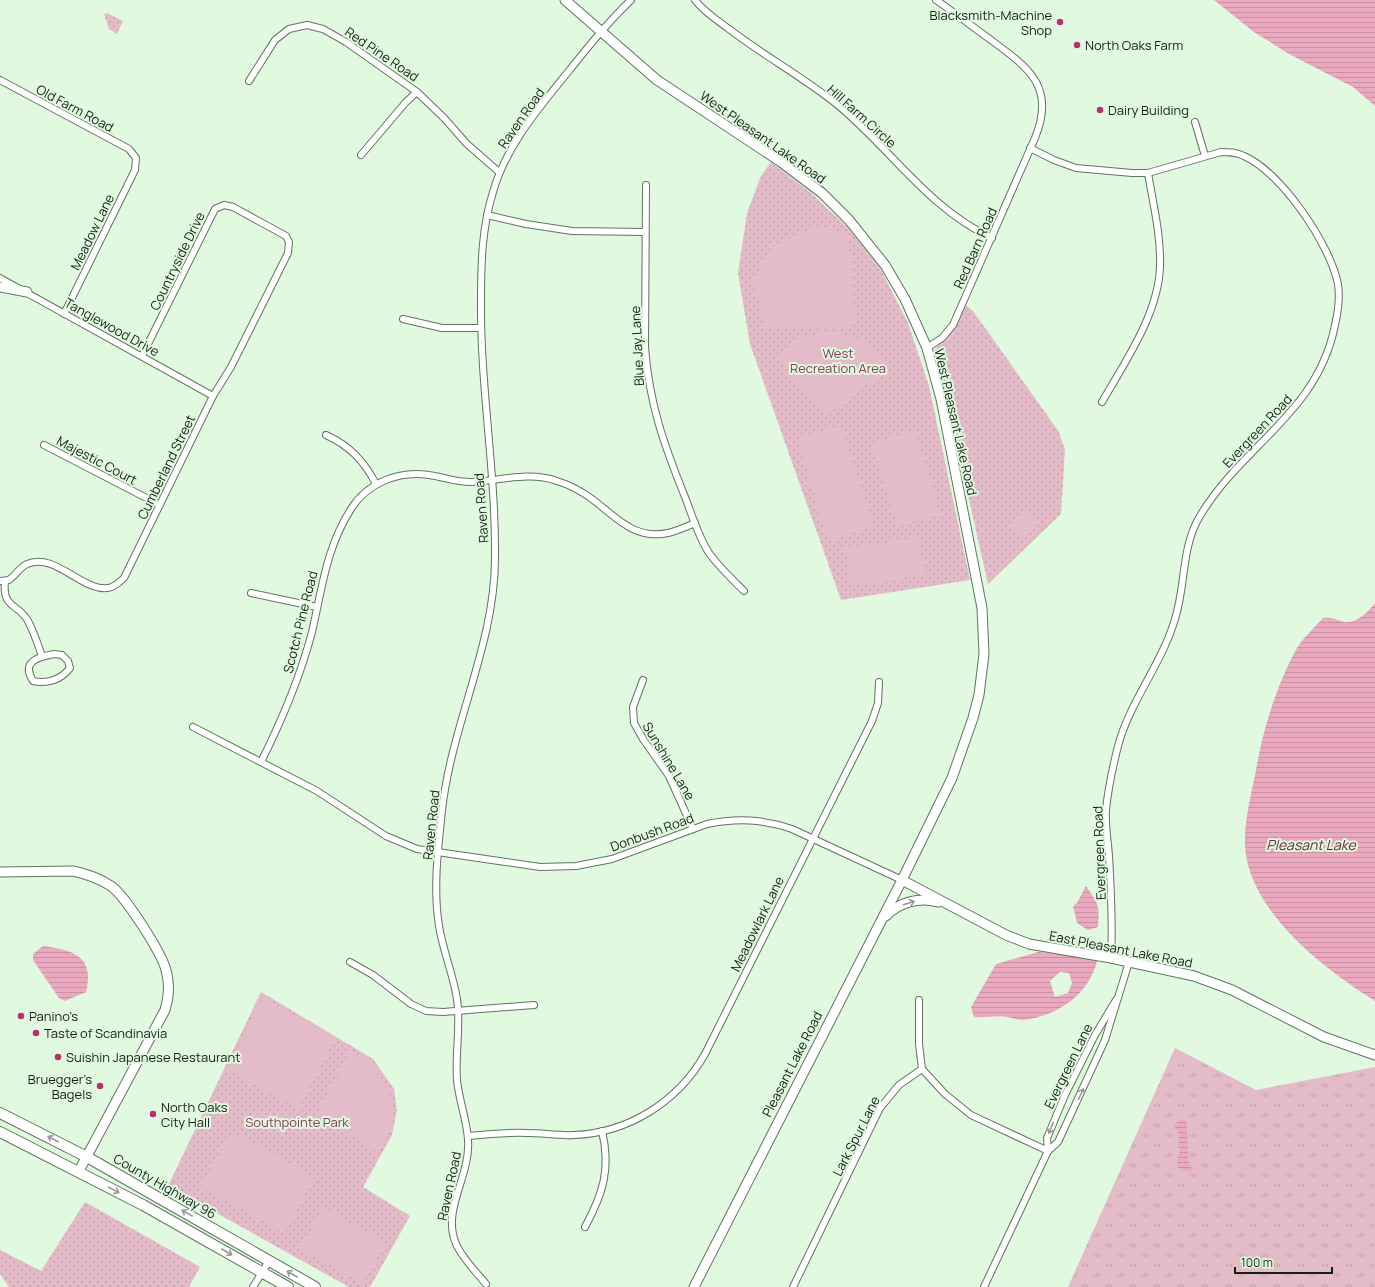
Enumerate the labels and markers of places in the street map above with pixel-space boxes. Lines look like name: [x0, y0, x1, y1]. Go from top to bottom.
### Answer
place label: Blacksmith-Machine Shop: [930, 6, 1052, 39]
marker: Blacksmith-Machine Shop: [1055, 17, 1065, 27]
place label: North Oaks Farm: [1085, 36, 1183, 54]
marker: North Oaks Farm: [1072, 40, 1082, 50]
place label: Dairy Building: [1108, 101, 1189, 119]
marker: Dairy Building: [1095, 105, 1105, 115]
place label: Panino's: [29, 1007, 78, 1025]
marker: Panino's: [16, 1011, 26, 1021]
place label: Taste of Scandinavia: [44, 1024, 167, 1042]
marker: Taste of Scandinavia: [31, 1028, 41, 1038]
place label: Suishin Japanese Restaurant: [66, 1048, 241, 1066]
marker: Suishin Japanese Restaurant: [53, 1052, 63, 1062]
place label: Bruegger's Bagels: [28, 1070, 92, 1103]
marker: Bruegger's Bagels: [95, 1081, 105, 1091]
place label: North Oaks City Hall: [161, 1098, 228, 1131]
marker: North Oaks City Hall: [148, 1109, 158, 1119]

